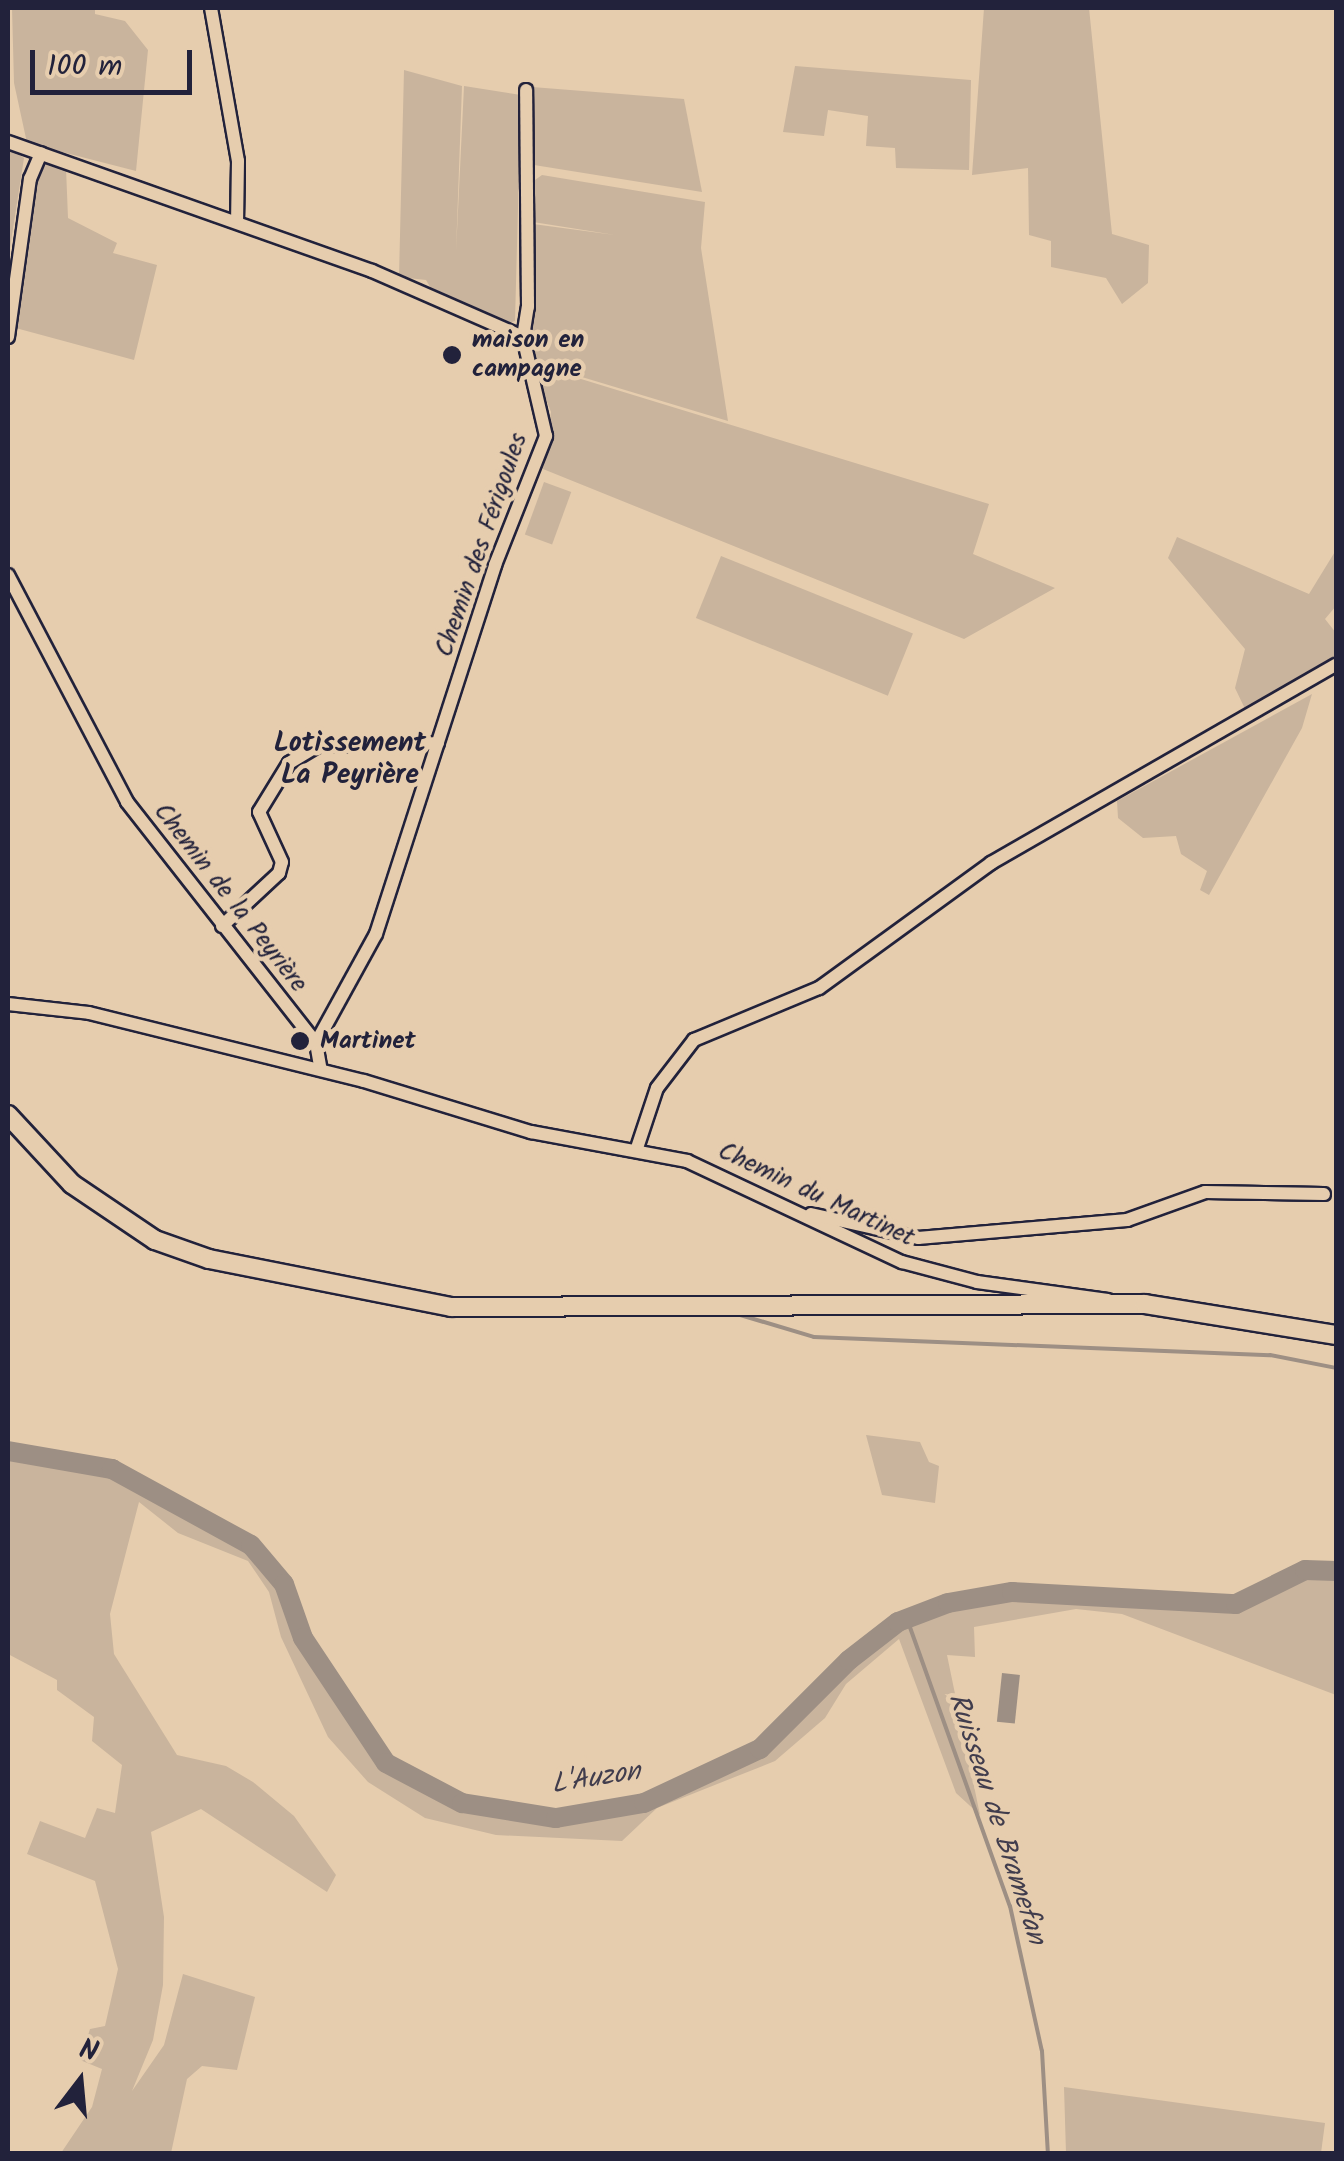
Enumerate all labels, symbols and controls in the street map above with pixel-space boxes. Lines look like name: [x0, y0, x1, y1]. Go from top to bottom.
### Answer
scale bar: [35, 30, 198, 92]
text: 100 m: [47, 43, 122, 91]
place label: maison en campagne: [472, 326, 584, 385]
marker: maison en campagne: [441, 344, 463, 366]
street label: Chemin des Férigoules: [430, 429, 534, 661]
district label: Lotissement La Peyrière: [274, 727, 426, 793]
street label: Chemin de la Peyrière: [147, 797, 313, 999]
place label: Martinet: [320, 1026, 416, 1056]
marker: Martinet: [289, 1030, 311, 1052]
street label: Chemin du Martinet: [713, 1136, 919, 1254]
water label: Ruisseau de Bramefan: [939, 1689, 1053, 1949]
water label: L'Auzon: [549, 1755, 643, 1803]
text: N: [74, 2028, 103, 2076]
north arrow: [30, 2031, 130, 2131]

